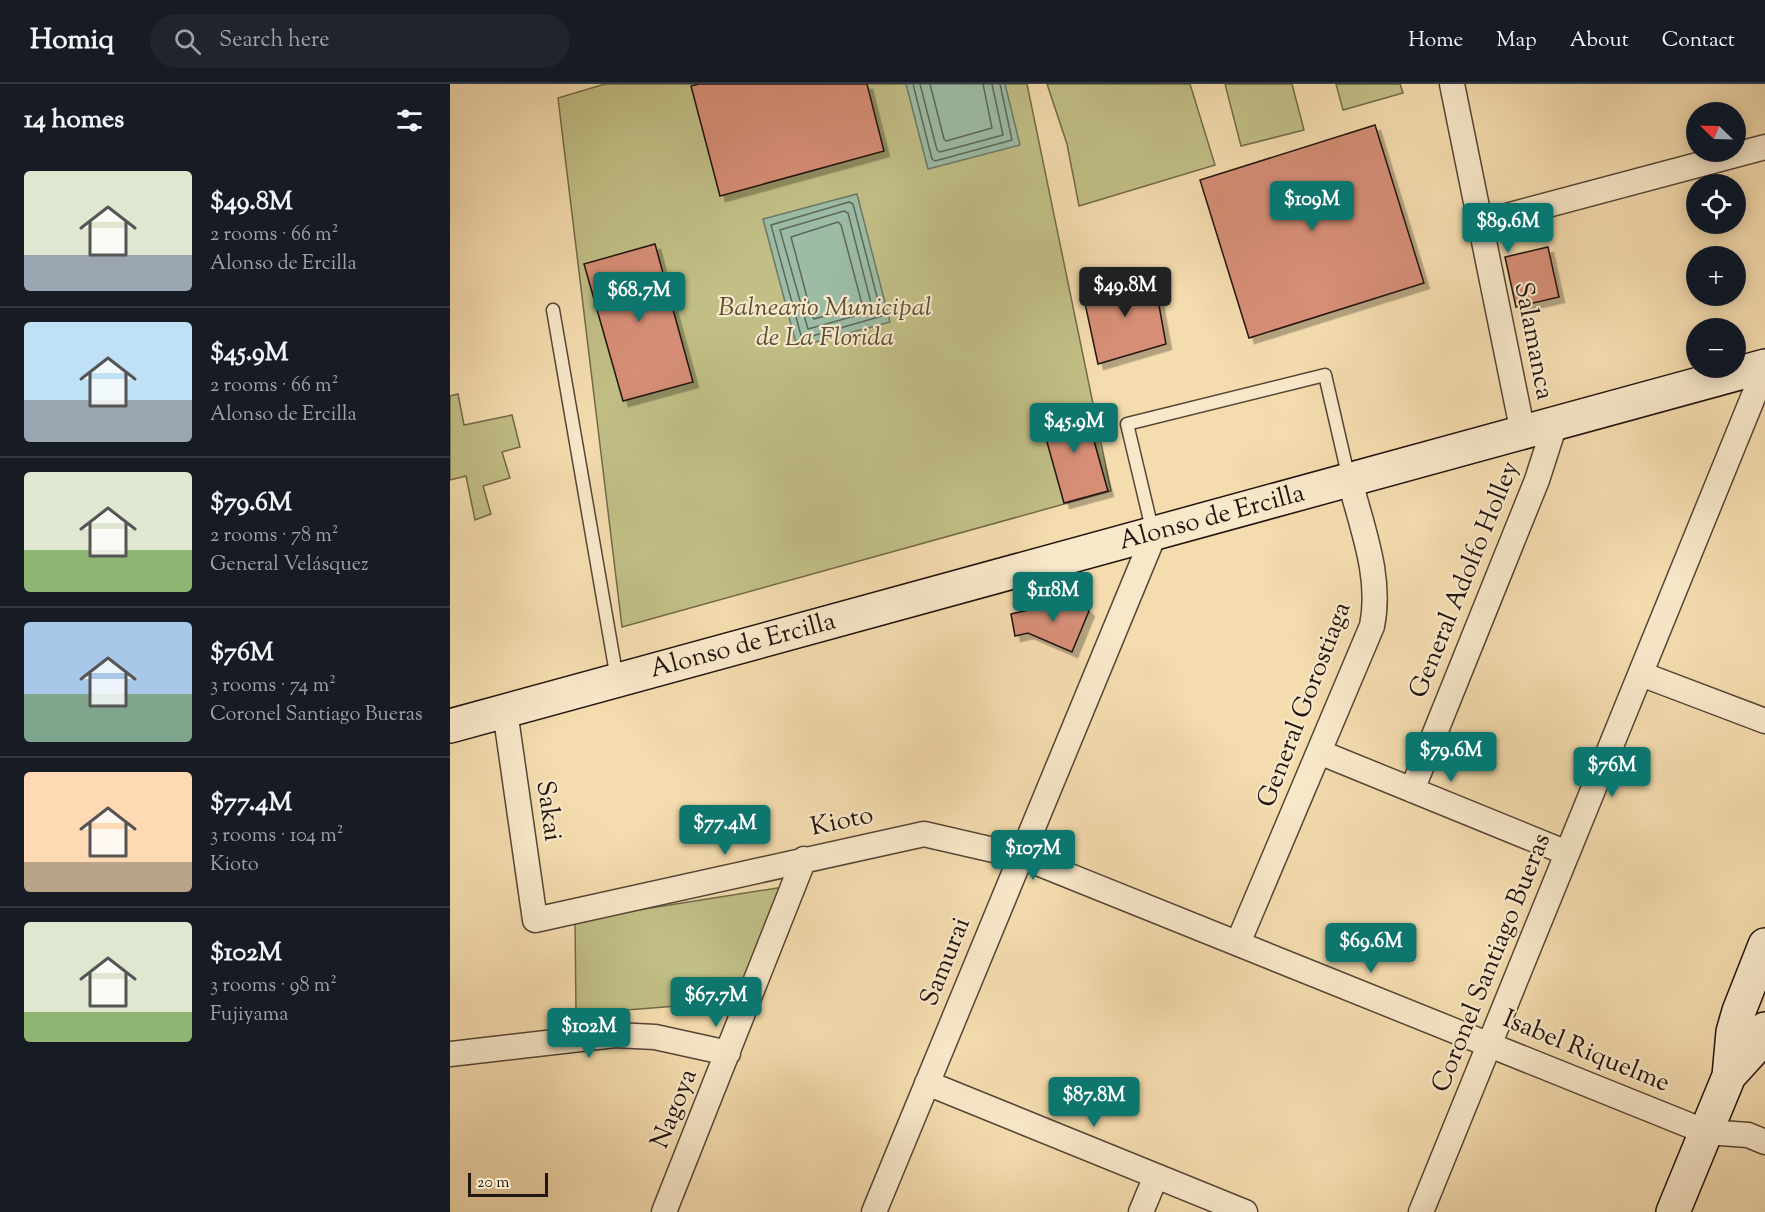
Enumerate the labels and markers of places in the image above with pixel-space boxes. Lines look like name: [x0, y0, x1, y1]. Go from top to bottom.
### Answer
pin: $109M: [1270, 181, 1354, 232]
pin: $89.6M: [1459, 203, 1557, 254]
pin: $49.8M: [1076, 267, 1174, 318]
pin: $68.7M: [590, 272, 688, 323]
pin: $45.9M: [1025, 403, 1123, 454]
pin: $118M: [1011, 572, 1095, 623]
pin: $79.6M: [1402, 732, 1500, 783]
pin: $76M: [1576, 747, 1648, 798]
pin: $77.4M: [676, 805, 774, 856]
pin: $107M: [991, 830, 1075, 881]
pin: $69.6M: [1322, 923, 1420, 974]
pin: $67.7M: [667, 977, 765, 1028]
pin: $102M: [547, 1008, 631, 1059]
pin: $87.8M: [1045, 1077, 1143, 1128]

